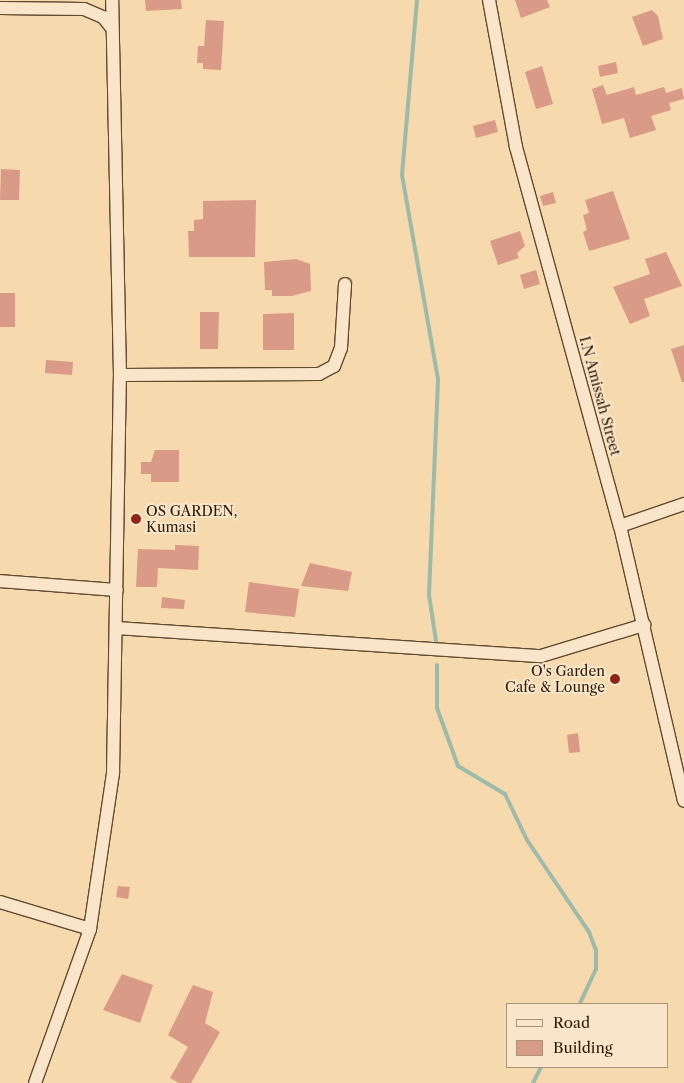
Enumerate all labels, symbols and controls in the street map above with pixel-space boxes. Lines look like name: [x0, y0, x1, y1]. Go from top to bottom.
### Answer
street label: I.N Amissah Street: [576, 334, 624, 458]
place label: OS GARDEN, Kumasi: [146, 503, 237, 536]
marker: OS GARDEN, Kumasi: [130, 513, 142, 525]
place label: O's Garden Cafe & Lounge: [505, 663, 605, 696]
marker: O's Garden Cafe & Lounge: [609, 673, 621, 685]
legend: [507, 1003, 669, 1068]
text: Road: [553, 1013, 590, 1032]
text: Building: [553, 1038, 613, 1057]

